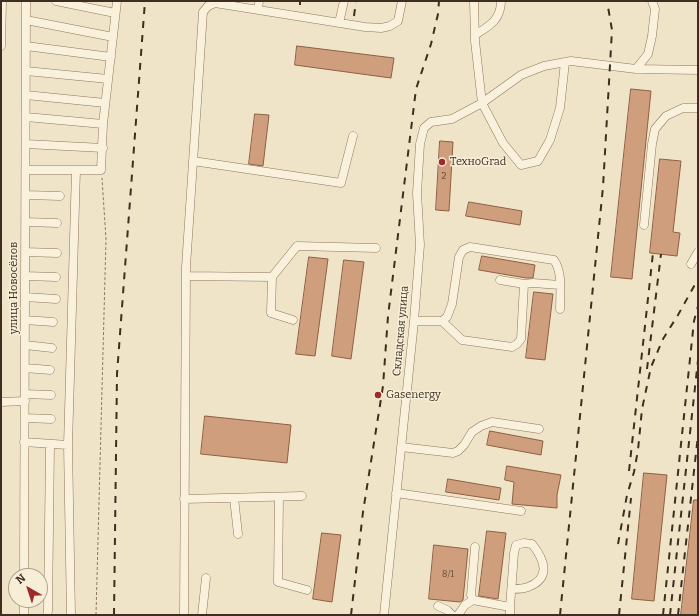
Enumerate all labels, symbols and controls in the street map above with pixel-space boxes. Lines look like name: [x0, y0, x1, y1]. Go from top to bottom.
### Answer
place label: ТехноGrad: [450, 155, 506, 169]
marker: ТехноGrad: [437, 157, 447, 167]
house number: 2: [442, 171, 446, 181]
street label: улица Новосёлов: [7, 242, 21, 334]
street label: Складская улица: [390, 285, 412, 377]
place label: Gasenergy: [386, 388, 441, 402]
marker: Gasenergy: [373, 390, 383, 400]
north arrow: [8, 568, 48, 608]
house number: 8/1: [442, 569, 454, 579]
text: N: [13, 571, 28, 587]

